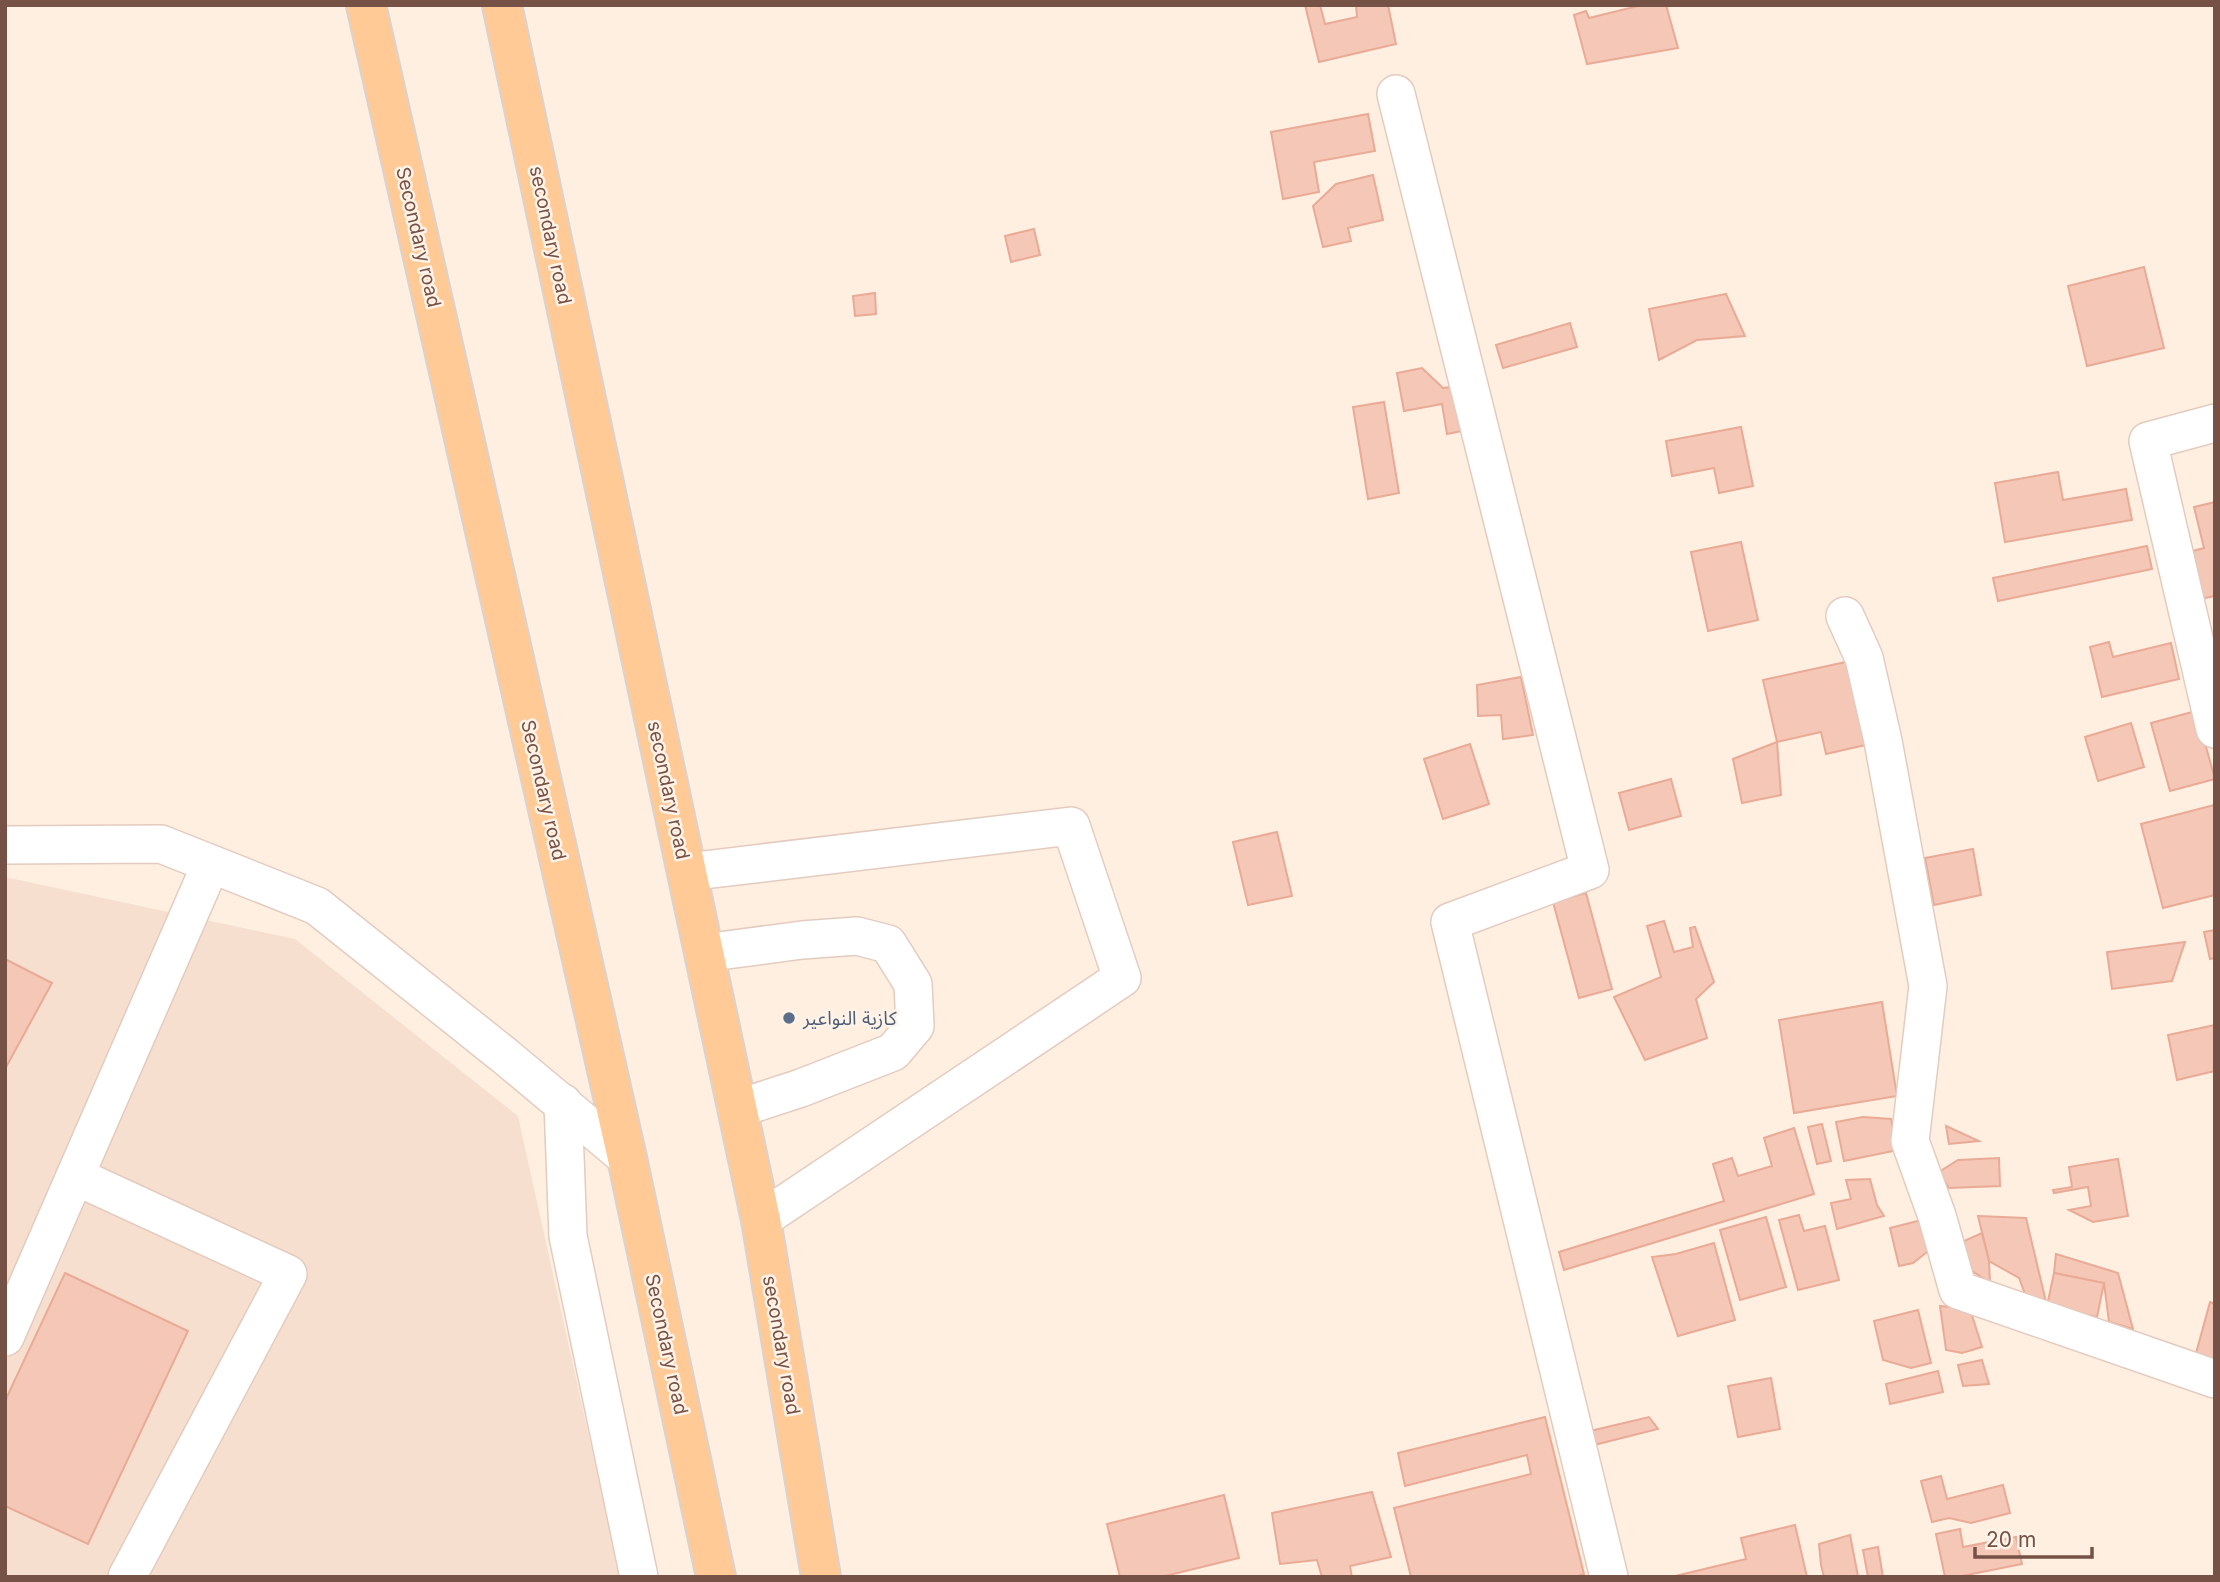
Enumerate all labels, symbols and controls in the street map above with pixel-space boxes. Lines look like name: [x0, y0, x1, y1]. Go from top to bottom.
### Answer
street label: secondary road: [525, 164, 576, 306]
street label: Secondary road: [391, 165, 446, 309]
street label: Secondary road: [516, 718, 571, 862]
street label: secondary road: [643, 719, 694, 861]
place label: كازية النواعير: [802, 1007, 898, 1030]
marker: كازية النواعير: [781, 1010, 797, 1026]
street label: Secondary road: [640, 1272, 693, 1417]
street label: secondary road: [758, 1274, 805, 1417]
scale bar: [1975, 1516, 2092, 1560]
text: 20 m: [1986, 1527, 2036, 1552]

